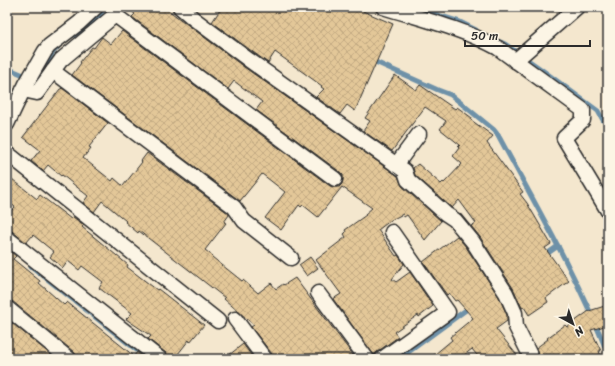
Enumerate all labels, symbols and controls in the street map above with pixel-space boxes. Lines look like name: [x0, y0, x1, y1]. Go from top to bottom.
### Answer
scale bar: [465, 22, 590, 48]
text: 50 m: [471, 25, 498, 47]
north arrow: [553, 304, 593, 344]
text: N: [570, 321, 589, 341]

